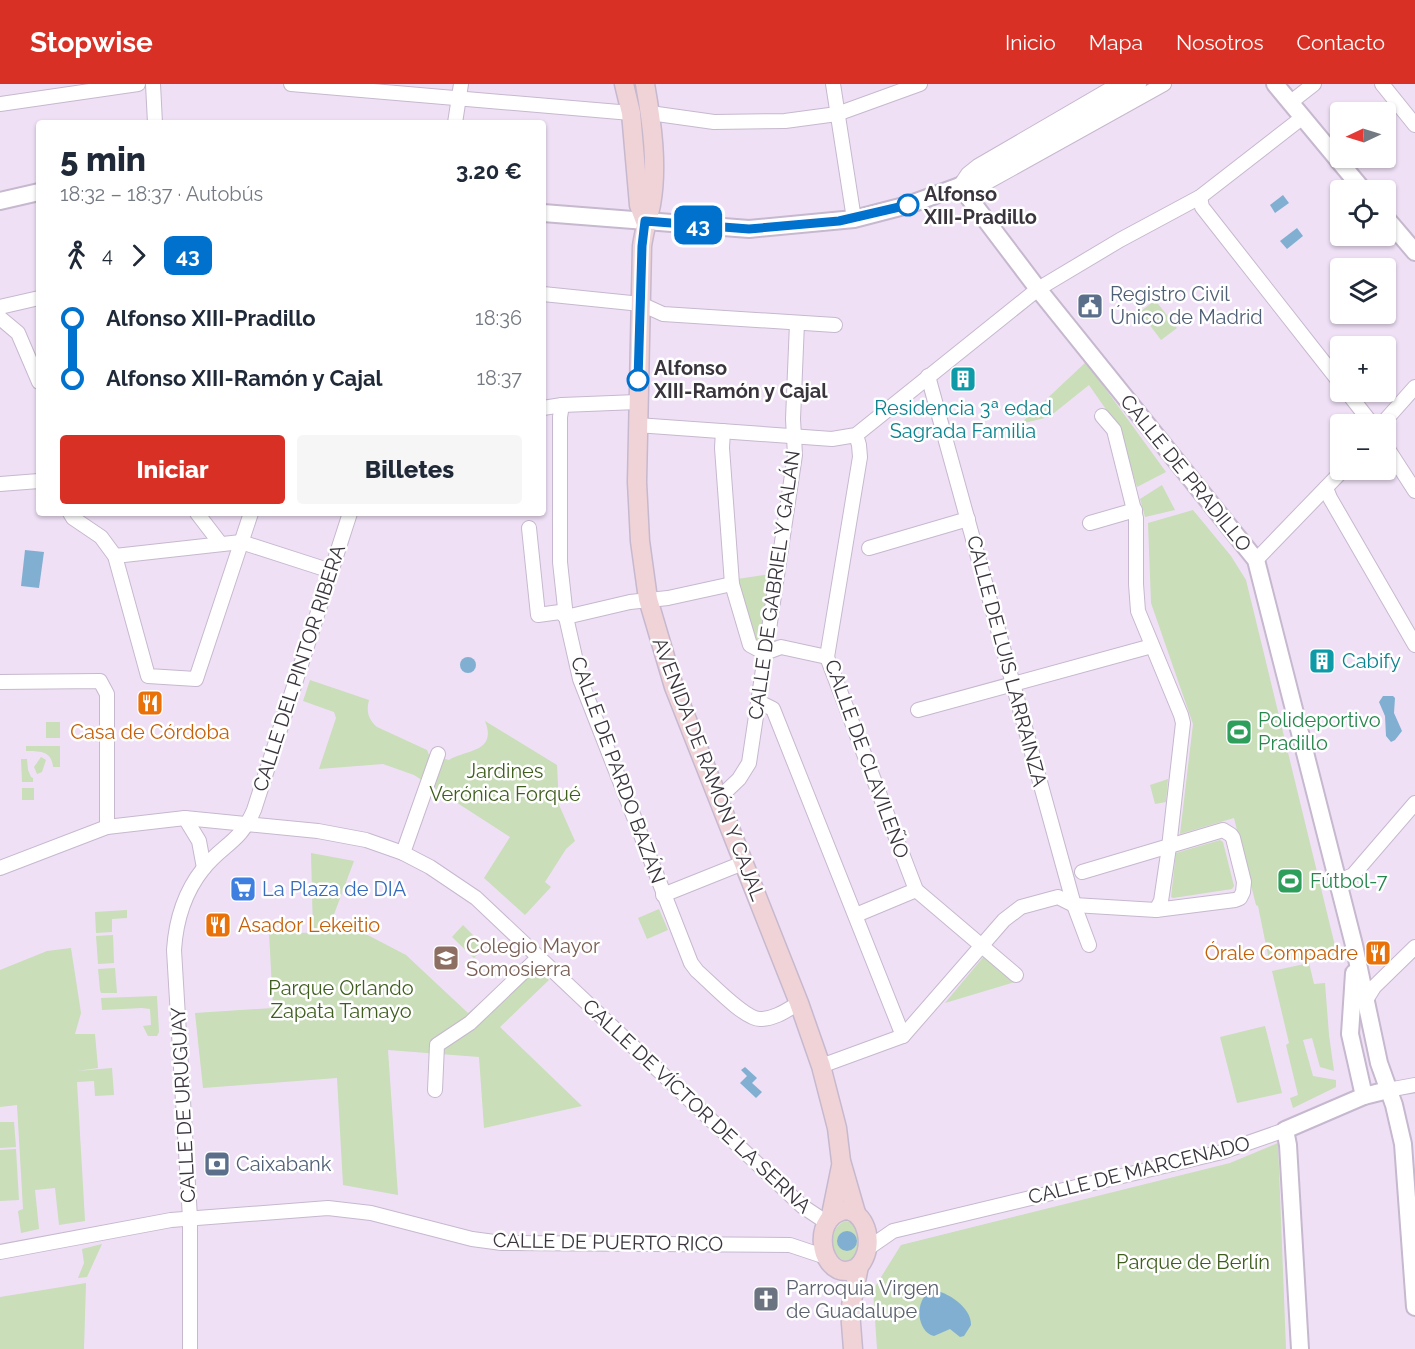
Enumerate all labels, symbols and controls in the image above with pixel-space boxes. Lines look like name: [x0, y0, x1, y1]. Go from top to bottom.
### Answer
text: Stopwise: [30, 26, 153, 59]
text: Inicio: [1005, 30, 1056, 55]
text: Mapa: [1089, 30, 1143, 55]
text: Nosotros: [1176, 30, 1264, 55]
text: Contacto: [1297, 30, 1385, 55]
north arrow: [1330, 102, 1396, 168]
map controls: [1330, 102, 1396, 480]
text: 5 min: [60, 140, 146, 179]
text: 3.20 €: [456, 158, 522, 184]
button: locate: [1330, 180, 1396, 246]
text: 18:32 – 18:37 · Autobús: [60, 182, 263, 206]
place label: Alfonso XIII-Pradillo: [923, 182, 1037, 229]
marker: Alfonso XIII-Pradillo: [897, 194, 919, 216]
line badge: 43: [671, 206, 725, 244]
text: 43: [686, 213, 710, 238]
icon: walk: [60, 239, 93, 272]
icon: forward: [122, 239, 155, 272]
text: 4: [102, 243, 113, 267]
text: 43: [176, 243, 200, 268]
button: layers: [1330, 258, 1396, 324]
place label: Registro Civil Único de Madrid: [1110, 282, 1263, 329]
public building icon: Registro Civil Único de Madrid: [1075, 291, 1105, 321]
text: Alfonso XIII-Pradillo: [106, 305, 316, 331]
text: 18:36: [475, 306, 522, 330]
button: +: [1330, 336, 1396, 402]
place label: Alfonso XIII-Ramón y Cajal: [653, 356, 828, 403]
building icon: Residencia 3ª edad Sagrada Familia: [948, 364, 978, 394]
text: Alfonso XIII-Ramón y Cajal: [106, 365, 383, 391]
text: 18:37: [477, 366, 522, 390]
marker: Alfonso XIII-Ramón y Cajal: [627, 369, 649, 391]
street label: CALLE DE PRADILLO: [1115, 390, 1257, 556]
place label: Residencia 3ª edad Sagrada Familia: [874, 396, 1052, 443]
button: −: [1330, 414, 1396, 480]
button: Iniciar: [60, 435, 285, 504]
button: Billetes: [297, 435, 522, 504]
street label: CALLE DE GABRIEL Y GALÁN: [743, 449, 805, 721]
street label: CALLE DE LUIS LARRAINZA: [962, 533, 1052, 790]
street label: CALLE DEL PINTOR RIBERA: [248, 541, 350, 794]
street label: AVENIDA DE RAMÓN Y CAJAL: [648, 634, 770, 904]
building icon: Cabify: [1307, 646, 1337, 676]
place label: Cabify: [1342, 649, 1401, 673]
street label: CALLE DE PARDO BAZÁN: [566, 653, 670, 887]
street label: CALLE DE CLAVILEÑO: [820, 656, 914, 862]
restaurant icon: Casa de Córdoba: [135, 688, 165, 718]
place label: Polideportivo Pradillo: [1258, 708, 1381, 755]
sports icon: Polideportivo Pradillo: [1224, 717, 1254, 747]
place label: Casa de Córdoba: [70, 720, 230, 744]
park label: Jardines Verónica Forqué: [429, 759, 581, 806]
sports icon: Fútbol-7: [1275, 866, 1305, 896]
place label: Fútbol-7: [1310, 869, 1388, 893]
supermarket icon: La Plaza de DIA: [228, 874, 258, 904]
place label: La Plaza de DIA: [262, 877, 407, 901]
restaurant icon: Asador Lekeitio: [203, 910, 233, 940]
place label: Asador Lekeitio: [238, 913, 380, 937]
place label: Colegio Mayor Somosierra: [466, 934, 600, 981]
restaurant icon: Órale Compadre: [1363, 938, 1393, 968]
place label: Órale Compadre: [1205, 941, 1358, 965]
school or university icon: Colegio Mayor Somosierra: [431, 943, 461, 973]
park label: Parque Orlando Zapata Tamayo: [268, 976, 414, 1023]
street label: CALLE DE VÍCTOR DE LA SERNA: [578, 994, 816, 1219]
street label: CALLE DE URUGUAY: [166, 1006, 200, 1204]
street label: CALLE DE MARCENADO: [1026, 1131, 1252, 1209]
bank icon: Caixabank: [202, 1149, 232, 1179]
place label: Caixabank: [236, 1152, 332, 1176]
street label: CALLE DE PUERTO RICO: [493, 1228, 723, 1256]
park label: Parque de Berlín: [1116, 1250, 1270, 1274]
place label: Parroquia Virgen de Guadalupe: [786, 1276, 939, 1323]
church icon: Parroquia Virgen de Guadalupe: [751, 1284, 781, 1314]

